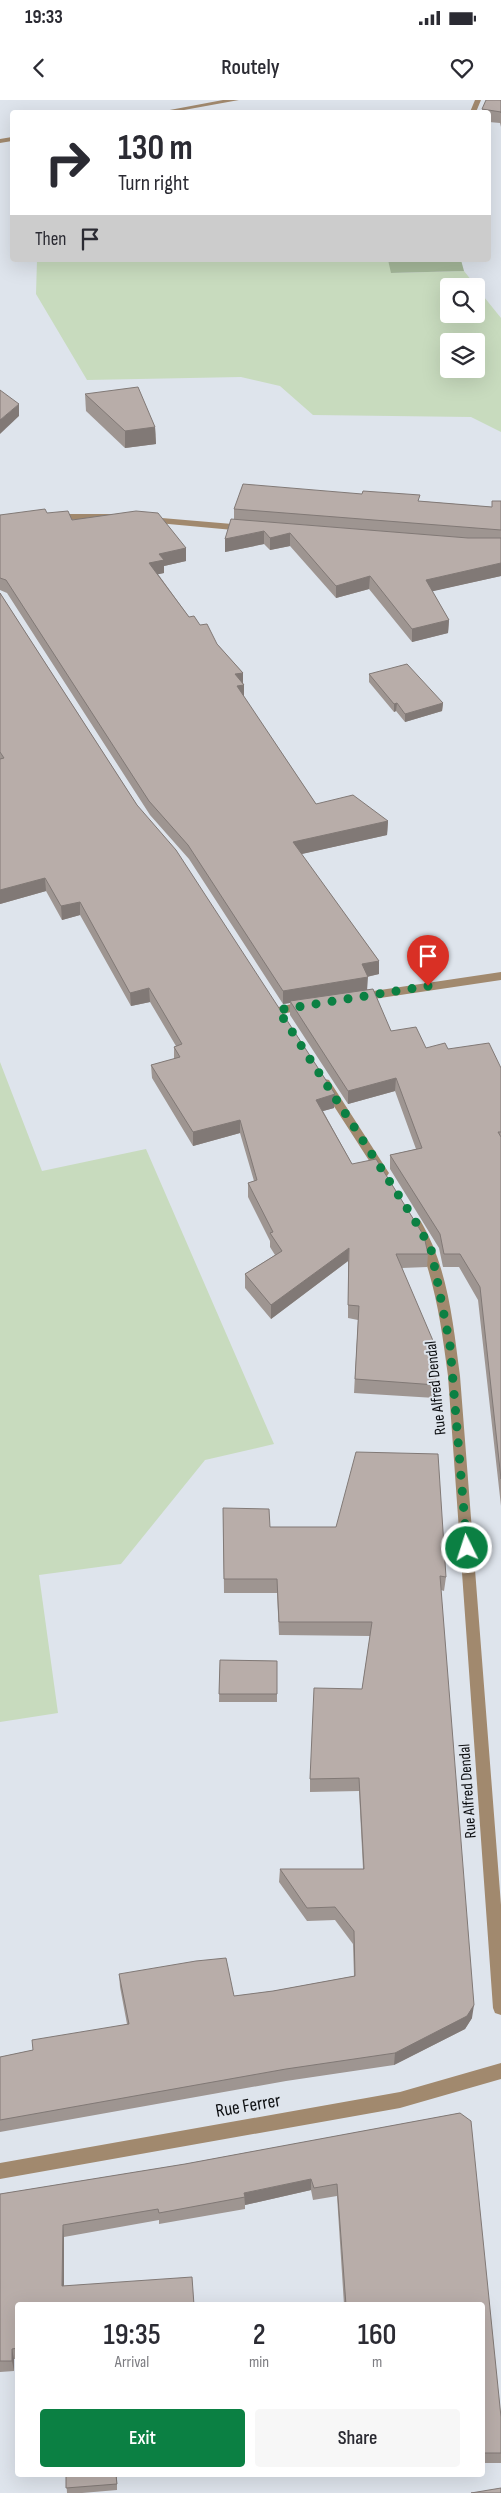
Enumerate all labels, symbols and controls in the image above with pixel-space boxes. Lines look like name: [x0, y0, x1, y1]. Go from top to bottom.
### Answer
text: 19:33: [25, 6, 63, 29]
icon: back: [25, 54, 53, 82]
text: Routely: [221, 54, 280, 81]
icon: heart: [448, 54, 476, 82]
text: 130 m: [118, 127, 193, 170]
icon: right: [35, 130, 100, 195]
text: Turn right: [118, 170, 189, 197]
icon: arrive: [76, 225, 104, 253]
text: Then: [35, 228, 66, 251]
map controls: [440, 278, 485, 378]
button: search: [440, 278, 485, 323]
button: layers: [440, 333, 485, 378]
pin: [407, 935, 449, 986]
icon: arrive: [414, 942, 442, 970]
street label: Rue Alfred Dendal: [422, 1340, 450, 1436]
position arrow: [440, 1521, 492, 1573]
street label: Rue Alfred Dendal: [455, 1743, 481, 1839]
street label: Rue Ferrer: [214, 2089, 283, 2123]
text: 19:35: [103, 2317, 161, 2353]
text: 2: [253, 2317, 266, 2353]
text: 160: [358, 2317, 396, 2353]
text: Arrival: [115, 2353, 149, 2372]
text: min: [249, 2353, 269, 2372]
text: m: [372, 2353, 382, 2372]
button: Exit: [40, 2409, 245, 2467]
button: Share: [255, 2409, 460, 2467]

